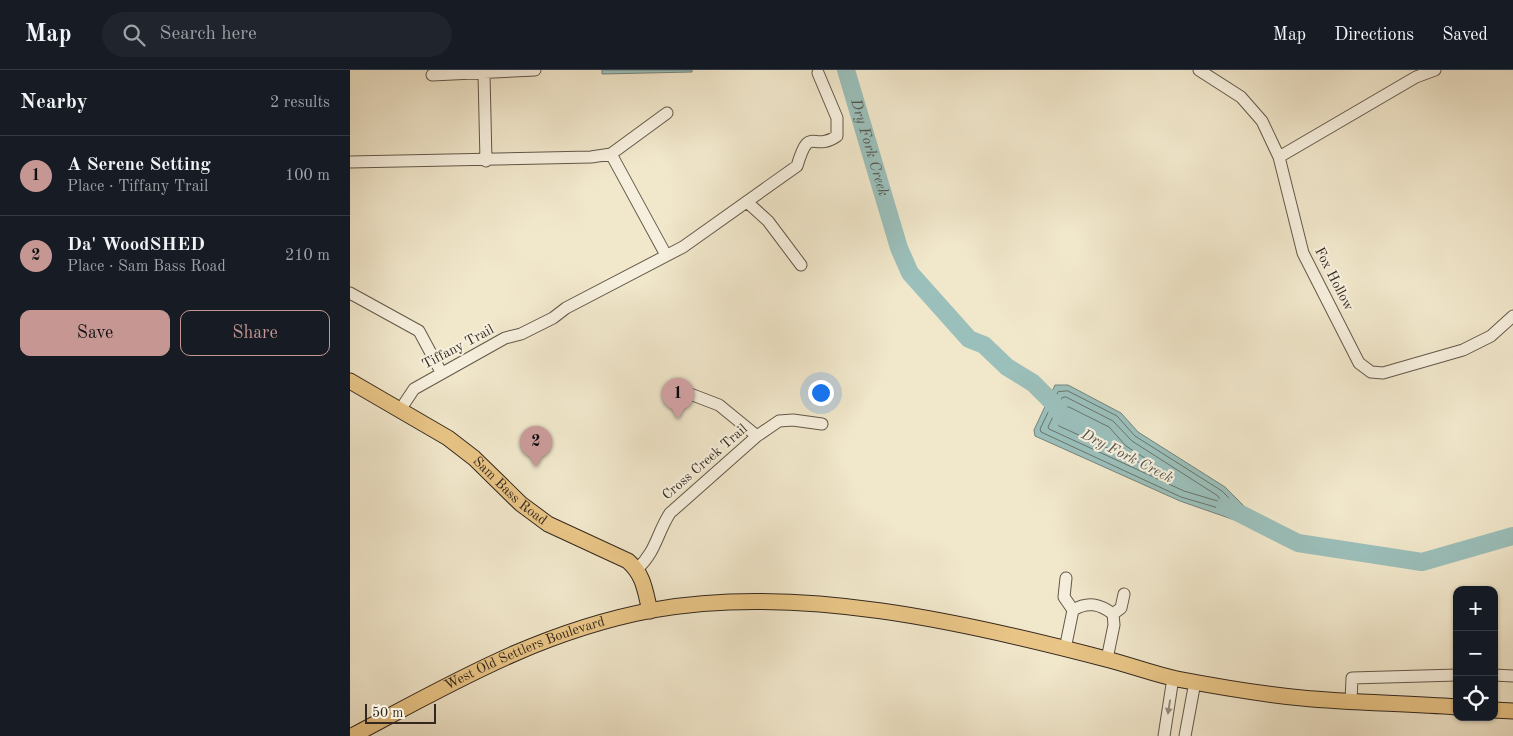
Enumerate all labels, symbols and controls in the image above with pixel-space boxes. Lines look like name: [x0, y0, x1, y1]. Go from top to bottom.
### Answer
search box: [102, 12, 452, 57]
icon: search: [120, 21, 148, 49]
text: Map: [25, 23, 72, 47]
text: Search here: [160, 25, 257, 44]
text: Map: [1273, 26, 1306, 44]
text: Directions: [1334, 26, 1414, 44]
text: Saved: [1442, 26, 1488, 44]
text: Nearby: [20, 92, 88, 113]
text: 2 results: [270, 95, 330, 111]
water label: Dry Fork Creek: [847, 96, 891, 198]
text: A Serene Setting: [67, 156, 211, 175]
text: 1: [31, 168, 41, 184]
text: 100 m: [285, 168, 330, 184]
text: Place · Tiffany Trail: [67, 179, 208, 195]
text: Da' WoodSHED: [67, 236, 205, 255]
street label: Fox Hollow: [1312, 245, 1356, 313]
text: 2: [31, 248, 41, 264]
text: 210 m: [285, 248, 330, 264]
text: Place · Sam Bass Road: [67, 259, 226, 275]
button: Save: [20, 310, 170, 356]
button: Share: [180, 310, 330, 356]
street label: Tiffany Trail: [420, 322, 496, 372]
pin: 1: [662, 378, 694, 419]
your location: [808, 380, 834, 406]
street label: Cross Creek Trail: [660, 421, 750, 503]
pin: 2: [520, 426, 552, 467]
water label: Dry Fork Creek: [1078, 427, 1175, 487]
street label: Sam Bass Road: [470, 454, 550, 528]
map controls: [1453, 586, 1498, 721]
button: +: [1453, 586, 1498, 631]
street label: West Old Settlers Boulevard: [442, 614, 606, 693]
button: −: [1453, 631, 1498, 676]
button: locate: [1453, 676, 1498, 721]
one-way arrow: [1164, 699, 1172, 715]
scale bar: [365, 701, 436, 724]
text: 50 m: [372, 706, 403, 720]

